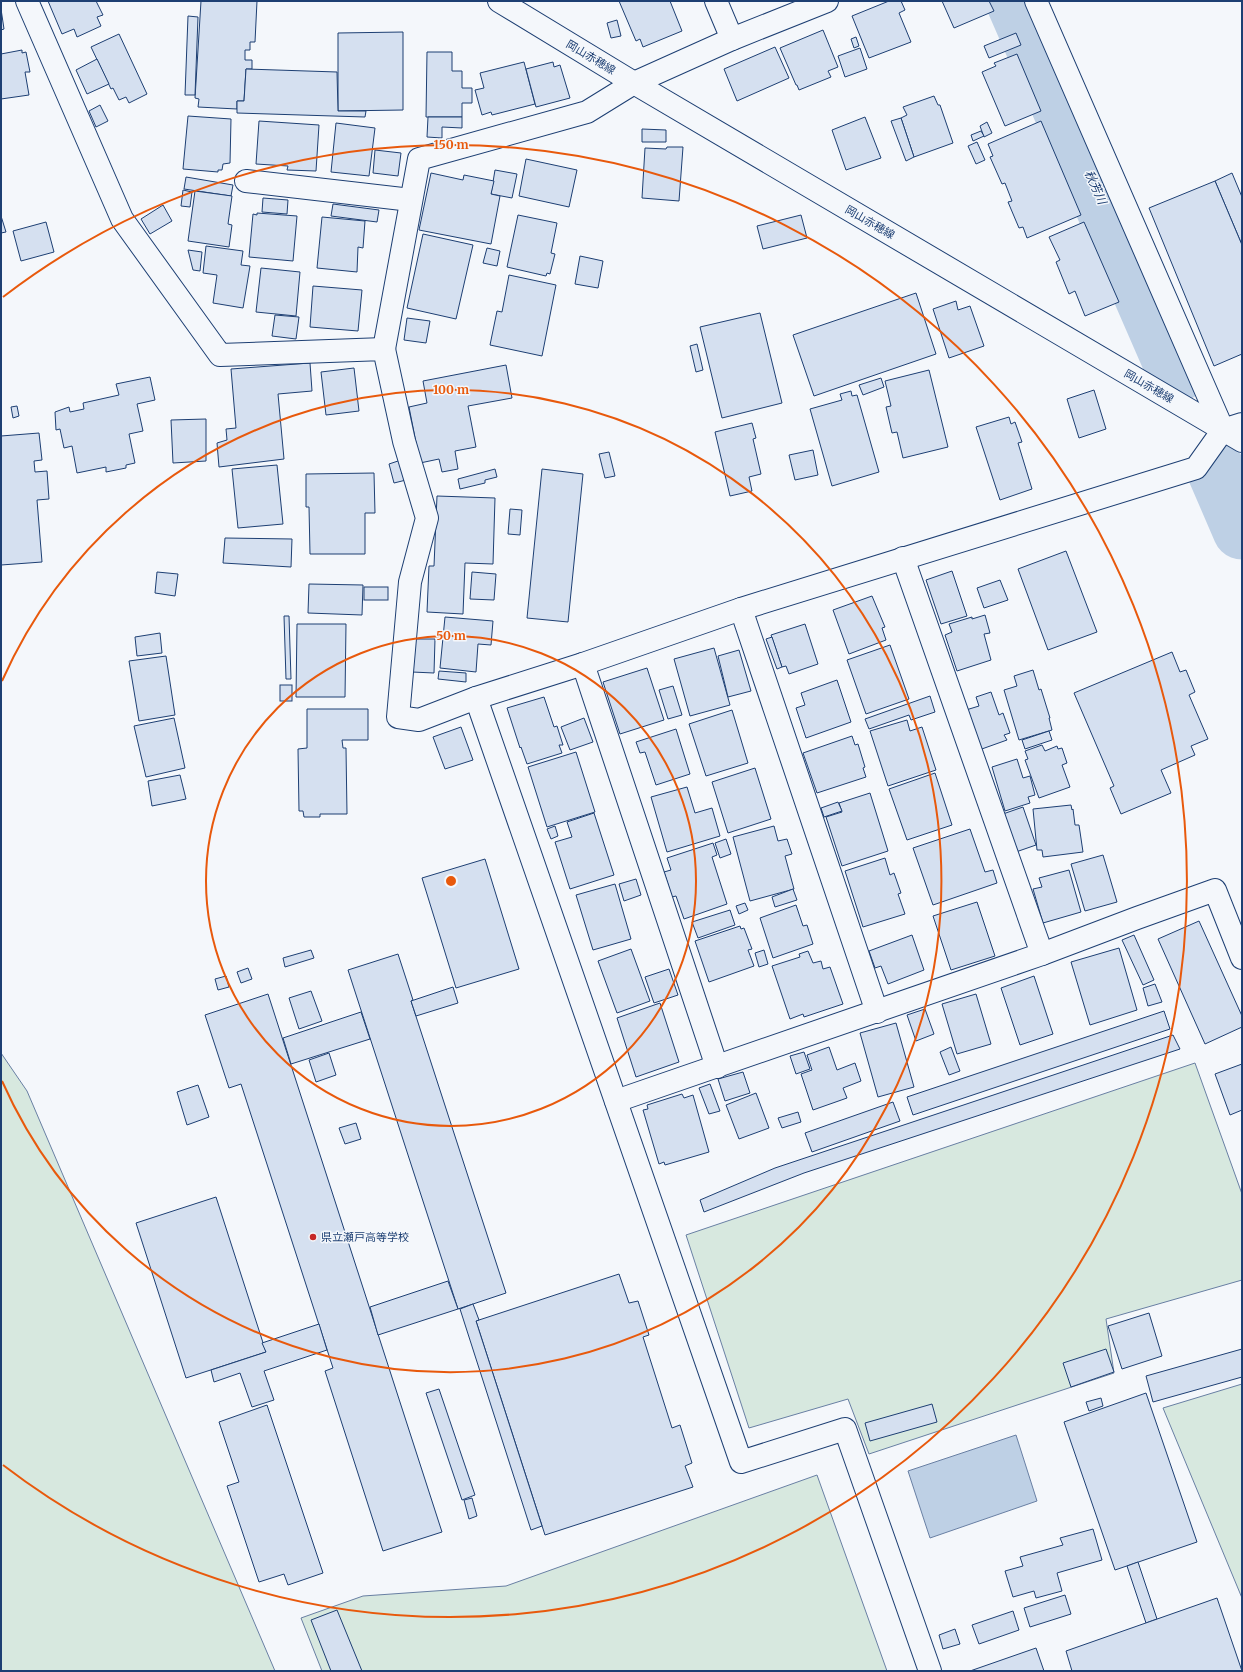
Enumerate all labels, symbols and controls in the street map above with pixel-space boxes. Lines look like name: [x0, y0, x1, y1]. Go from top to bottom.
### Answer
street label: 岡山赤穂線: [564, 37, 618, 77]
text: 150 m: [434, 137, 469, 152]
water label: 秋芳川: [1082, 167, 1111, 208]
street label: 岡山赤穂線: [843, 202, 897, 242]
street label: 岡山赤穂線: [1122, 366, 1176, 406]
text: 100 m: [433, 382, 469, 397]
text: 50 m: [436, 628, 466, 643]
centre of rings: [444, 874, 458, 888]
place label: 県立瀬戸高等学校: [321, 1230, 409, 1244]
marker: 県立瀬戸高等学校: [308, 1232, 318, 1242]

